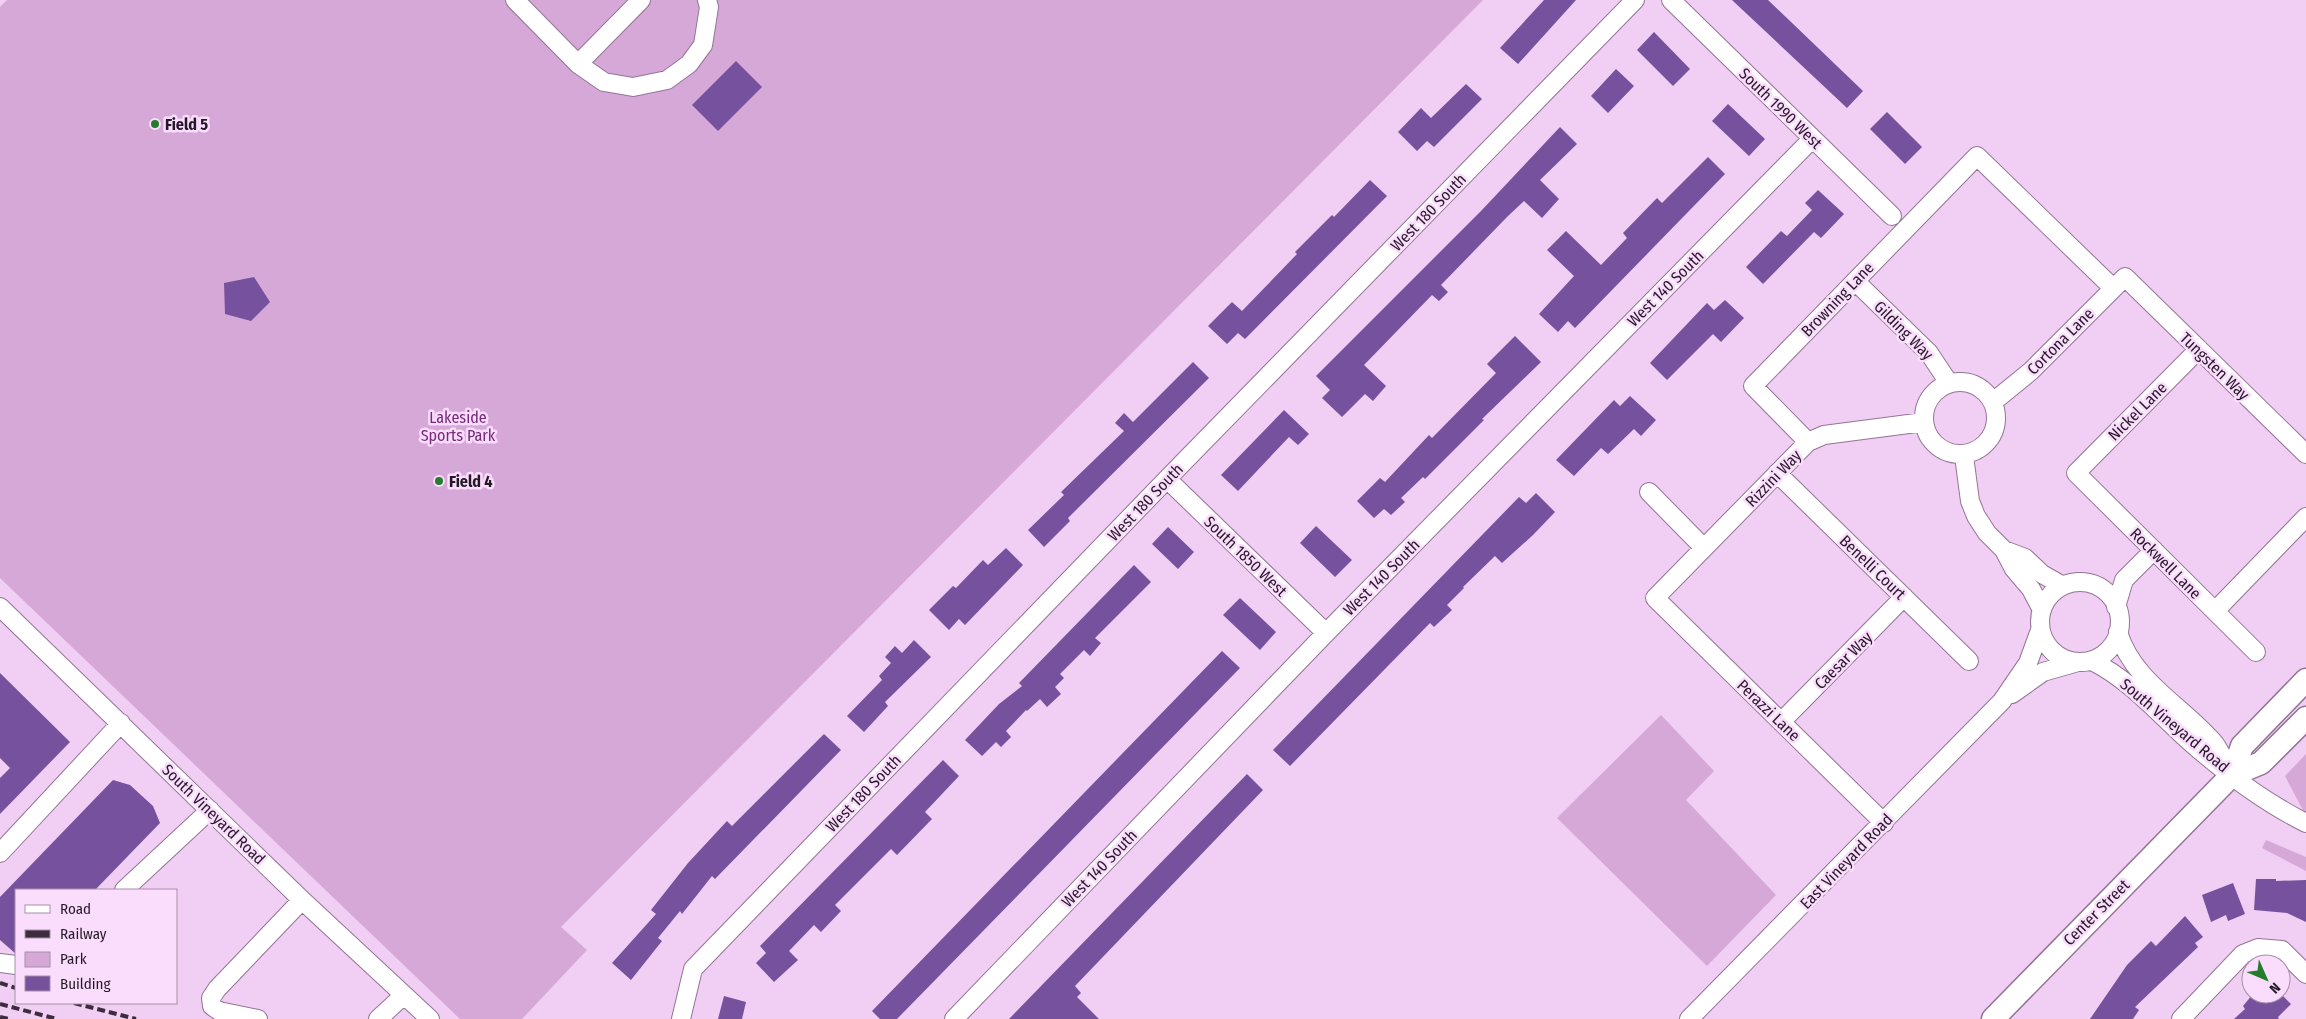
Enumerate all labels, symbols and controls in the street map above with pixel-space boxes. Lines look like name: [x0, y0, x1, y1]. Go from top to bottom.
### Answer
street label: South 1990 West: [1735, 64, 1827, 153]
place label: Field 5: [165, 115, 208, 134]
marker: Field 5: [149, 118, 161, 130]
street label: West 180 South: [1387, 170, 1470, 255]
street label: West 140 South: [1623, 246, 1707, 330]
street label: Browning Lane: [1797, 258, 1878, 341]
street label: Gilding Way: [1870, 297, 1938, 365]
street label: Cortona Lane: [2023, 304, 2098, 379]
street label: Tungsten Way: [2176, 329, 2254, 405]
street label: Nickel Lane: [2104, 378, 2171, 445]
park label: Lakeside Sports Park: [421, 408, 496, 445]
street label: Rizzini Way: [1742, 445, 1806, 511]
street label: West 180 South: [1104, 460, 1187, 545]
place label: Field 4: [449, 472, 493, 491]
marker: Field 4: [433, 475, 445, 487]
street label: South 1850 West: [1200, 512, 1292, 601]
street label: Rockwell Lane: [2126, 524, 2205, 603]
street label: Benelli Court: [1836, 531, 1910, 604]
street label: West 140 South: [1339, 535, 1423, 619]
street label: Caesar Way: [1811, 627, 1877, 693]
street label: South Vineyard Road: [2116, 674, 2233, 776]
street label: Perazzi Lane: [1733, 676, 1804, 745]
street label: West 180 South: [822, 751, 905, 836]
street label: South Vineyard Road: [158, 760, 269, 868]
street label: East Vineyard Road: [1796, 810, 1897, 913]
street label: West 140 South: [1058, 826, 1141, 911]
street label: Center Street: [2059, 875, 2134, 949]
legend: [15, 889, 178, 1004]
text: Road: [60, 900, 91, 918]
text: Railway: [60, 925, 107, 943]
text: Park: [60, 950, 87, 968]
north arrow: [2241, 954, 2291, 1004]
text: Building: [60, 975, 111, 993]
text: N: [2266, 979, 2284, 997]

